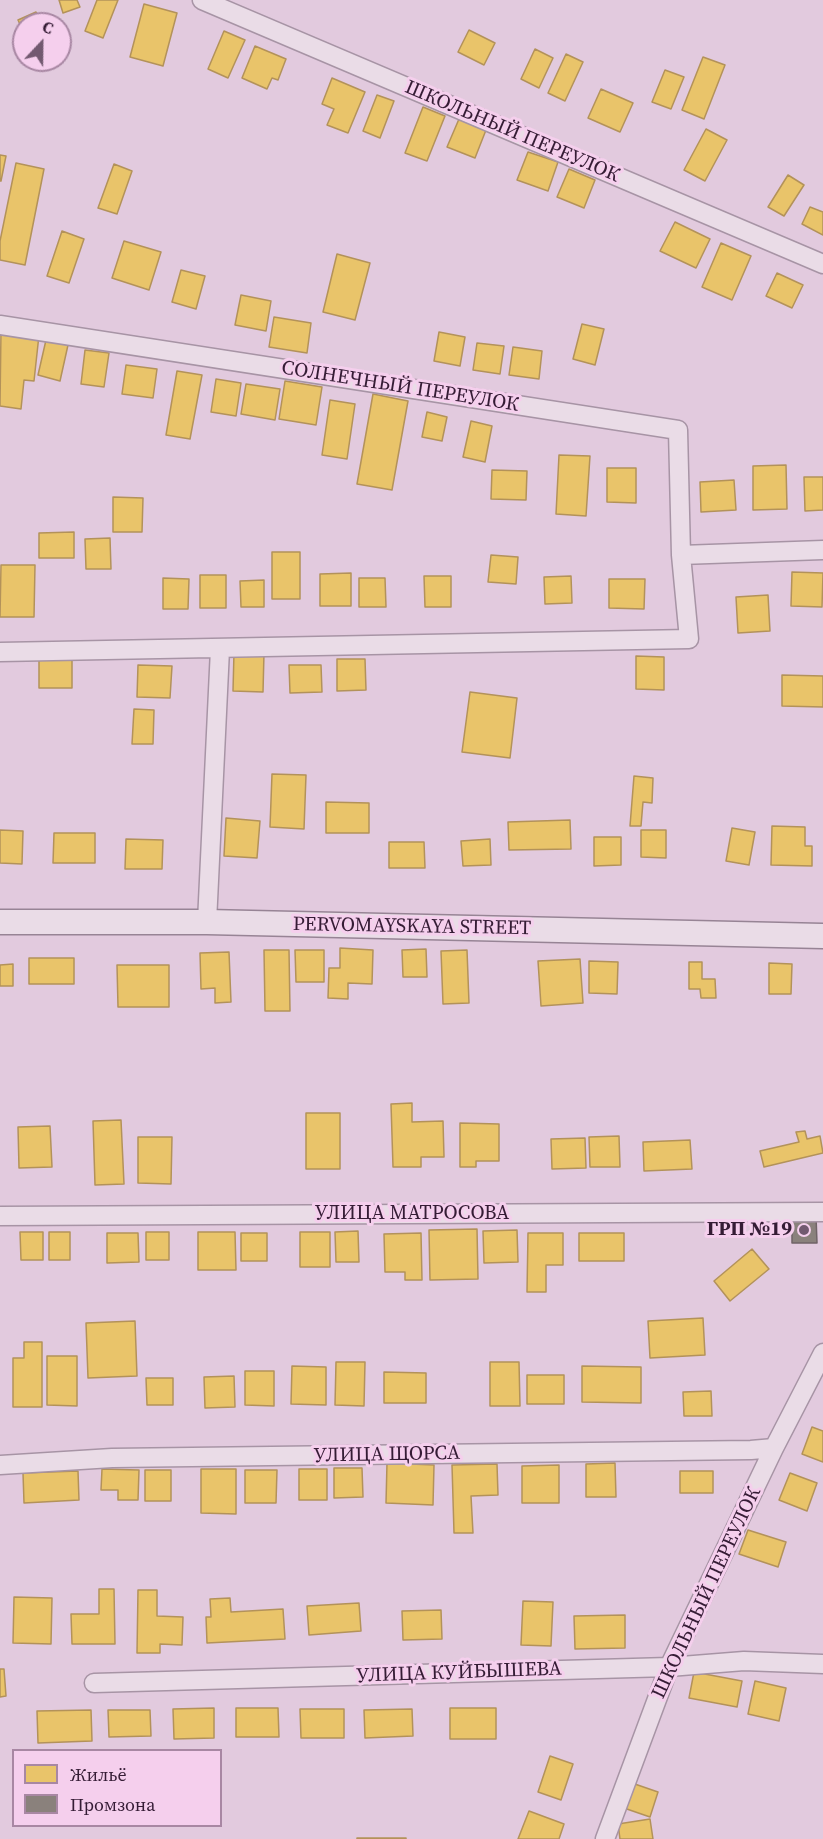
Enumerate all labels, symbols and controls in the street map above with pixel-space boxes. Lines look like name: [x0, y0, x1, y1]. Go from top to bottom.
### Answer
north arrow: [12, 12, 72, 72]
text: С: [39, 15, 57, 39]
street label: ШКОЛЬНЫЙ ПЕРЕУЛОК: [401, 76, 623, 188]
street label: СОЛНЕЧНЫЙ ПЕРЕУЛОК: [280, 356, 520, 418]
street label: PERVOMAYSKAYA STREET: [293, 913, 531, 941]
street label: УЛИЦА МАТРОСОВА: [315, 1202, 509, 1226]
place label: ГРП №19: [707, 1218, 792, 1242]
marker: ГРП №19: [797, 1223, 811, 1237]
street label: УЛИЦА ЩОРСА: [314, 1442, 460, 1468]
street label: ШКОЛЬНЫЙ ПЕРЕУЛОК: [647, 1483, 767, 1703]
street label: УЛИЦА КУЙБЫШЕВА: [356, 1657, 562, 1689]
legend: [12, 1749, 222, 1827]
text: Жильё: [70, 1762, 127, 1787]
text: Промзона: [70, 1792, 155, 1817]

